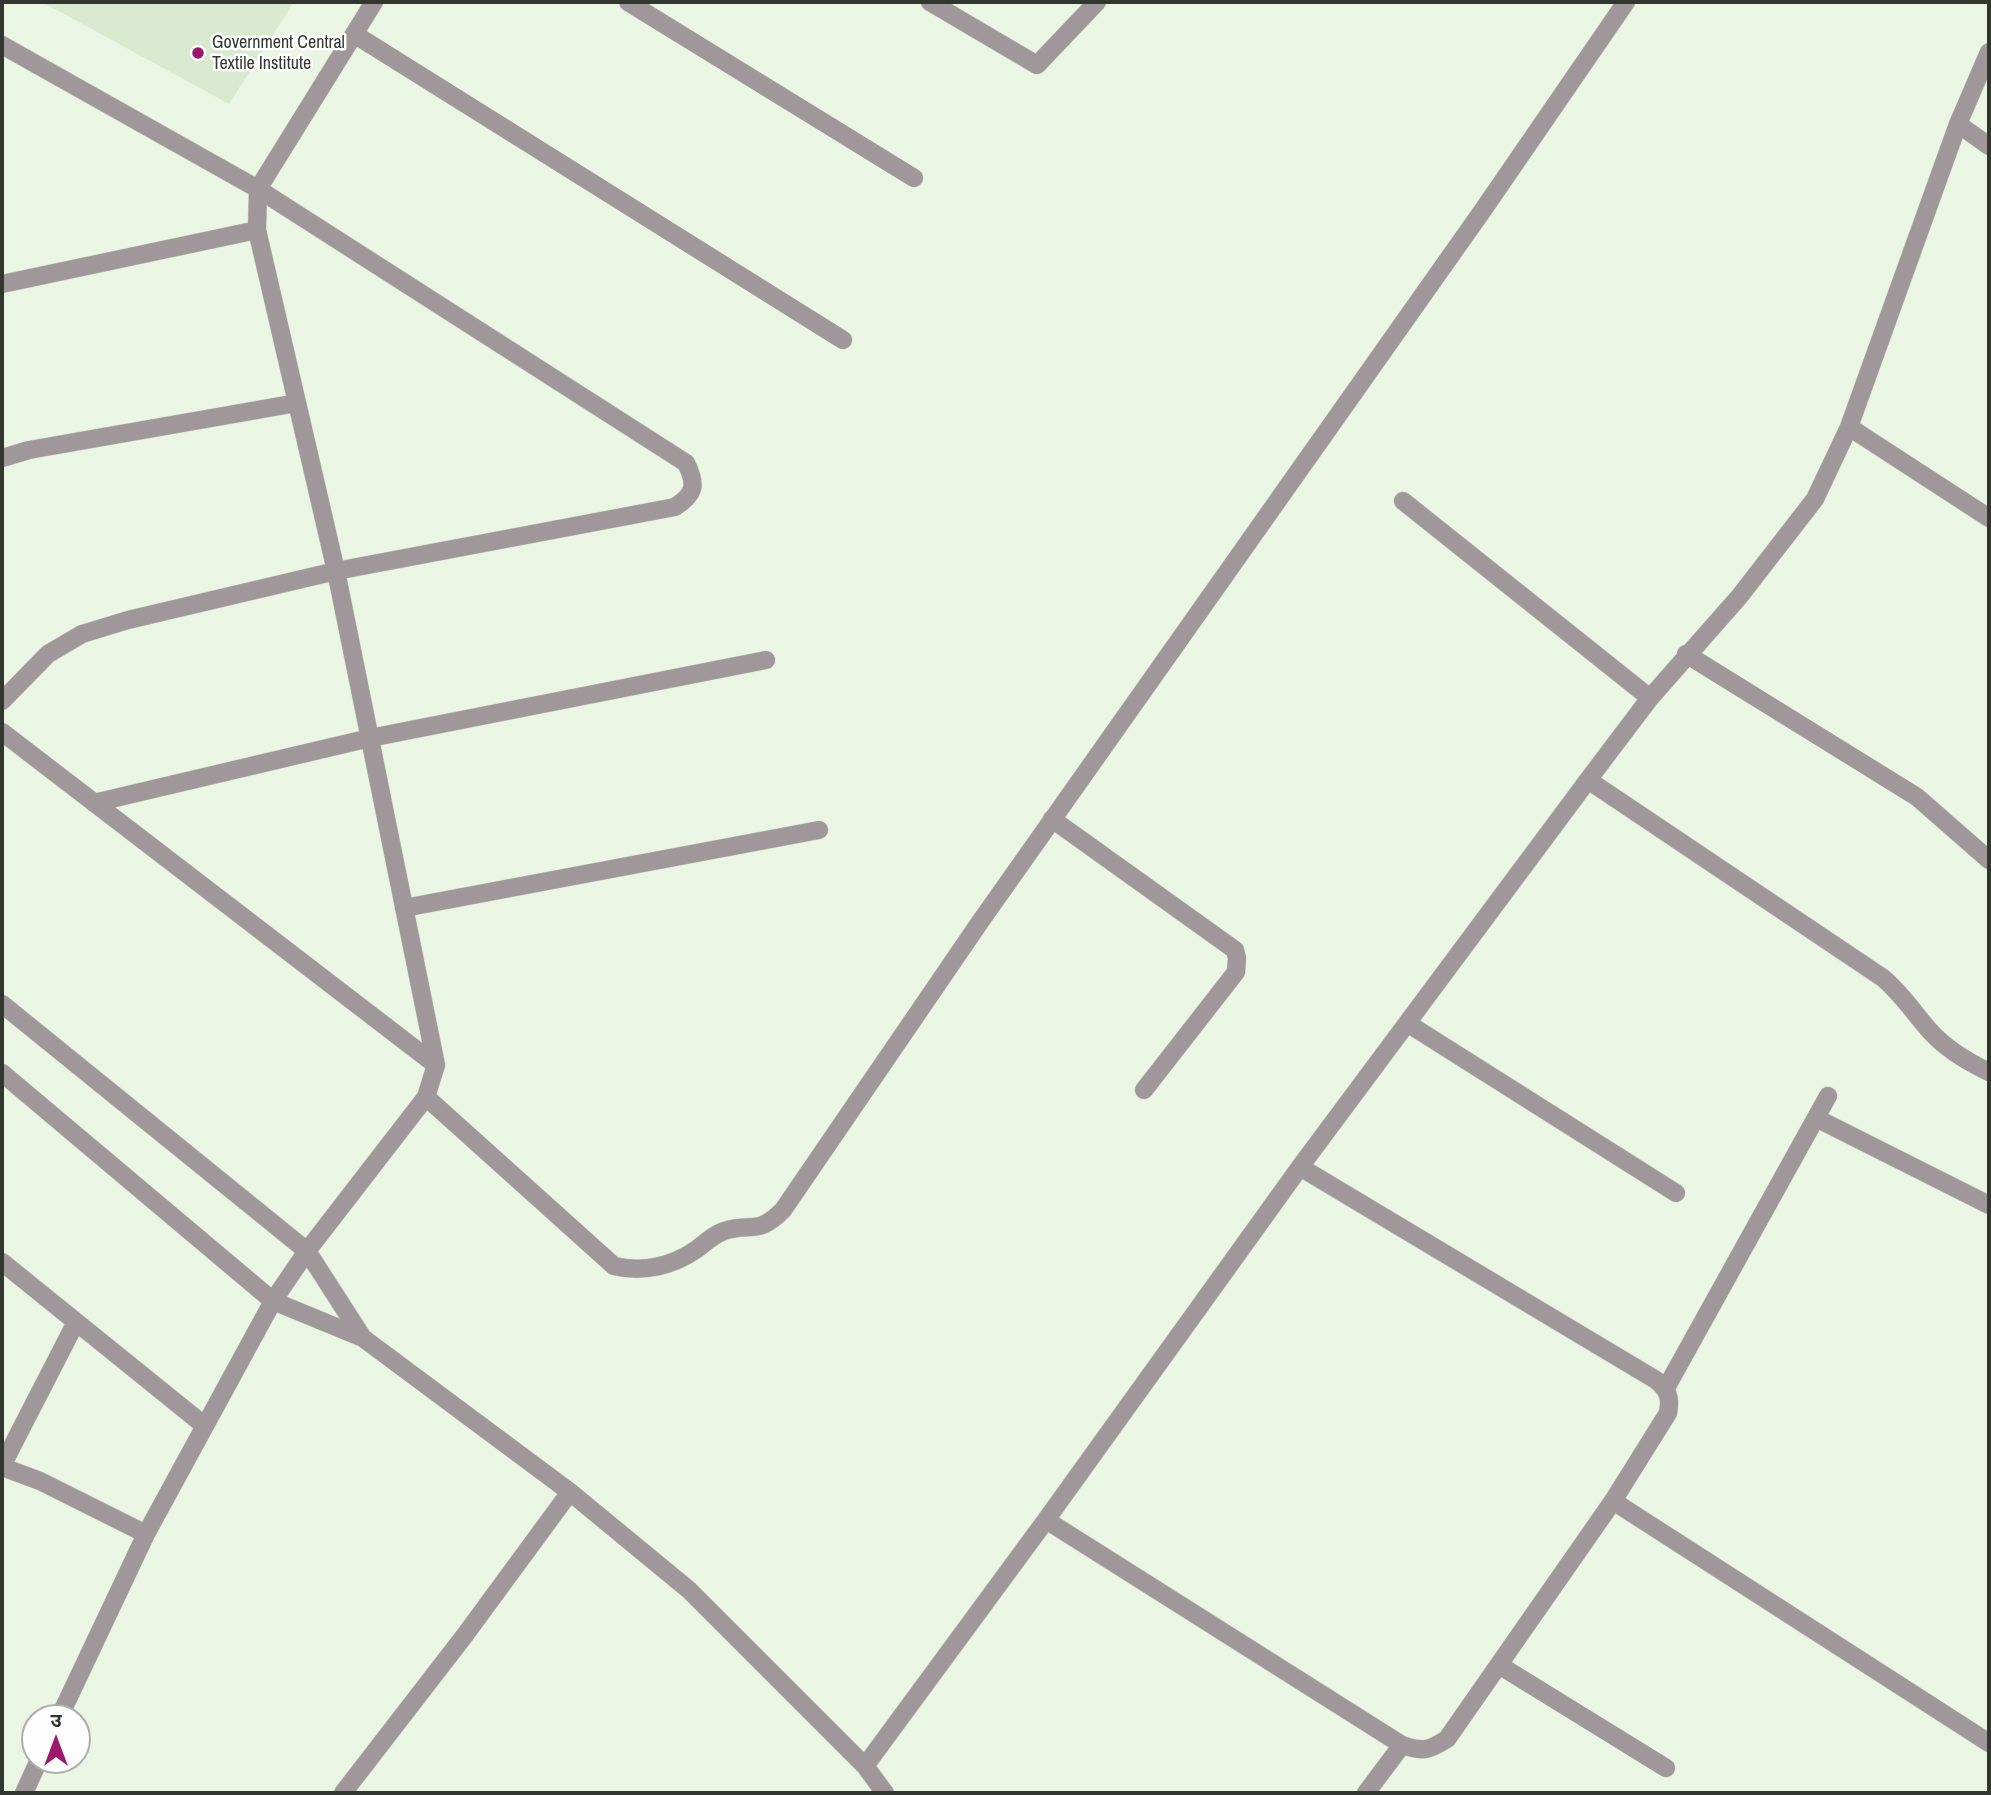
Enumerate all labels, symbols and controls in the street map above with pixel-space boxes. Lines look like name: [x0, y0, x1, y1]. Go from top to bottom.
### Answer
place label: Government Central Textile Institute: [212, 32, 345, 74]
marker: Government Central Textile Institute: [190, 45, 206, 61]
north arrow: [21, 1704, 91, 1774]
text: उ: [50, 1707, 62, 1733]

